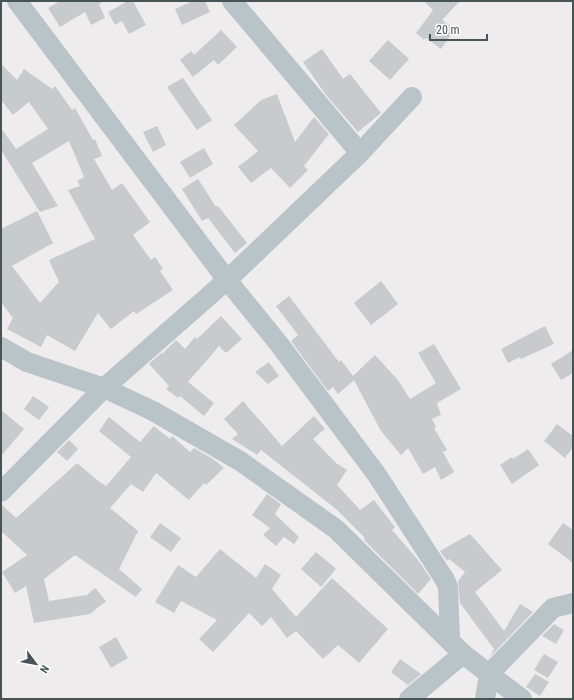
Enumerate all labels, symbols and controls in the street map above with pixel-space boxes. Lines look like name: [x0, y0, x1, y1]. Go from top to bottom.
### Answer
scale bar: [430, 16, 487, 42]
text: 20 m: [436, 23, 460, 37]
north arrow: [16, 644, 56, 684]
text: N: [37, 663, 51, 676]

